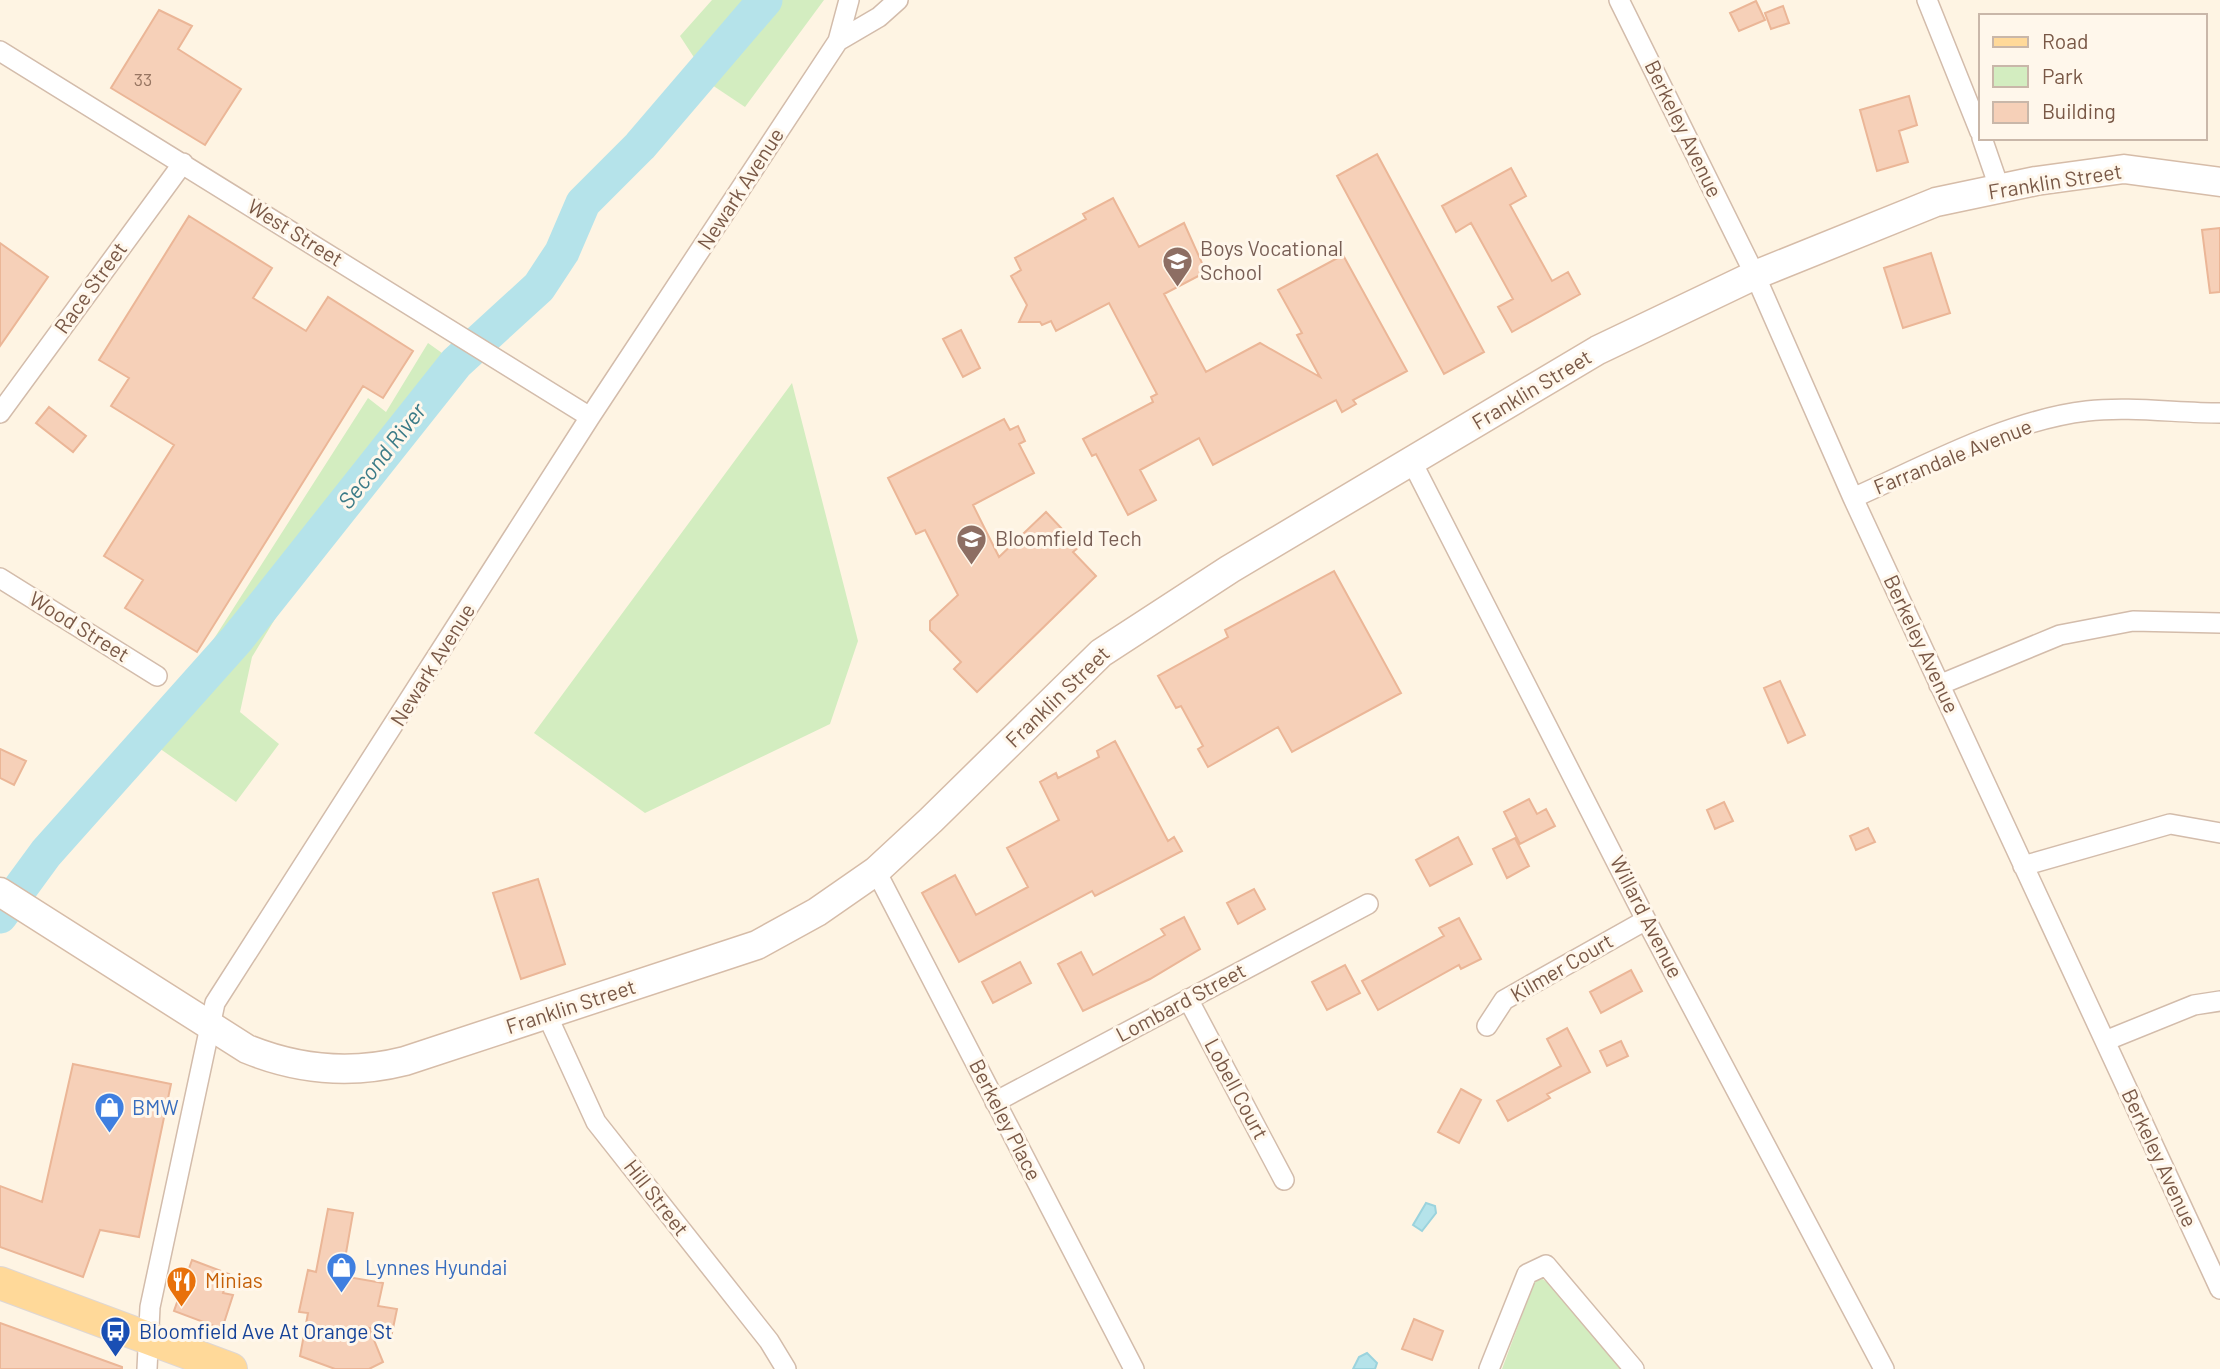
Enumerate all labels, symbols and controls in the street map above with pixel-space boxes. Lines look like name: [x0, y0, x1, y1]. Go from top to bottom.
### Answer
legend: [1979, 14, 2206, 140]
text: Road: [2042, 28, 2088, 53]
street label: Berkeley Avenue: [1640, 56, 1728, 201]
text: Park: [2042, 63, 2083, 88]
house number: 33: [134, 68, 152, 90]
text: Building: [2042, 98, 2116, 123]
street label: Newark Avenue: [691, 123, 788, 254]
street label: Franklin Street: [1986, 158, 2123, 203]
street label: West Street: [244, 193, 348, 271]
place label: Boys Vocational School: [1200, 235, 1343, 284]
street label: Race Street: [48, 236, 131, 338]
school or university icon: Boys Vocational School: [1160, 244, 1194, 288]
street label: Franklin Street: [1467, 343, 1595, 434]
water label: Second River: [331, 396, 432, 514]
street label: Farrandale Avenue: [1870, 412, 2035, 499]
school or university icon: Bloomfield Tech: [955, 522, 989, 566]
place label: Bloomfield Tech: [995, 525, 1142, 550]
street label: Berkeley Avenue: [1879, 570, 1965, 716]
street label: Wood Street: [25, 585, 134, 666]
street label: Newark Avenue: [384, 598, 479, 730]
street label: Franklin Street: [1000, 640, 1114, 752]
street label: Willard Avenue: [1606, 851, 1689, 982]
street label: Kilmer Court: [1506, 927, 1617, 1006]
street label: Lombard Street: [1111, 957, 1249, 1046]
street label: Franklin Street: [503, 973, 639, 1038]
street label: Lobell Court: [1200, 1034, 1274, 1143]
street label: Berkeley Place: [965, 1054, 1048, 1184]
street label: Berkeley Avenue: [2117, 1084, 2203, 1230]
shop icon: BMW: [92, 1091, 126, 1135]
place label: BMW: [132, 1094, 179, 1119]
street label: Hill Street: [620, 1154, 695, 1240]
shop icon: Lynnes Hyundai: [325, 1251, 359, 1295]
place label: Lynnes Hyundai: [365, 1254, 508, 1279]
restaurant icon: Minias: [165, 1264, 199, 1308]
place label: Minias: [205, 1267, 263, 1292]
bus stop icon: Bloomfield Ave At Orange St: [99, 1315, 133, 1359]
place label: Bloomfield Ave At Orange St: [139, 1318, 393, 1343]

